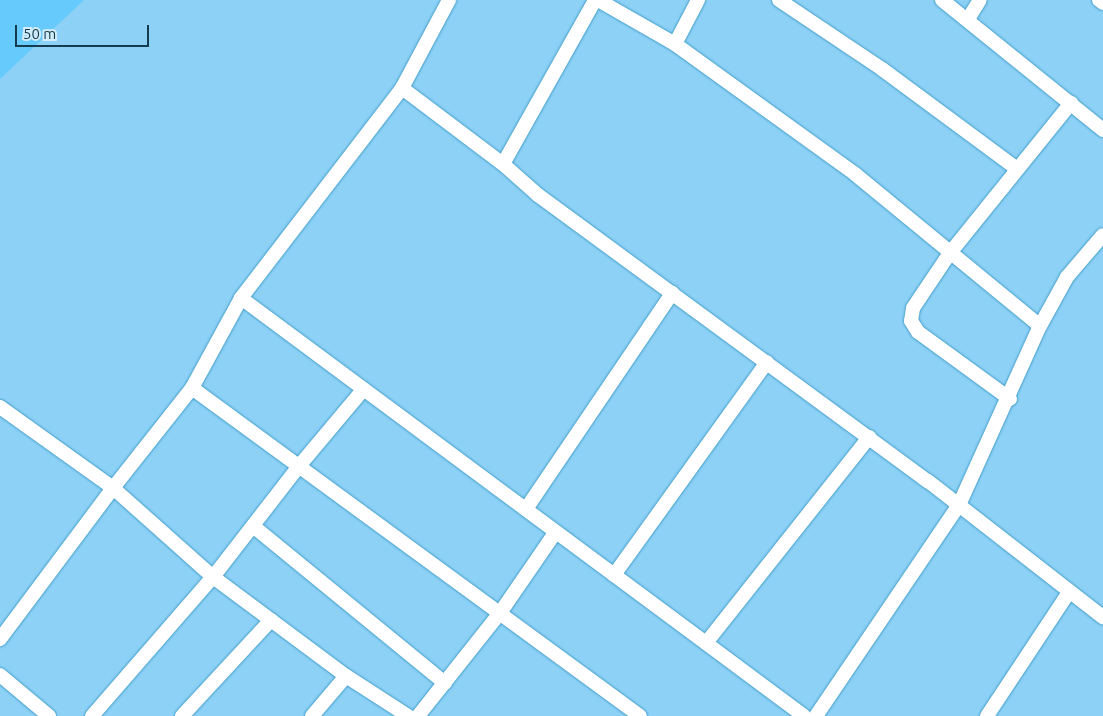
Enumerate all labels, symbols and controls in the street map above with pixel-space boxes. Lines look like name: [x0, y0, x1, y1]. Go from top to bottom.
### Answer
scale bar: [18, 15, 151, 47]
text: 50 m: [23, 25, 56, 42]

